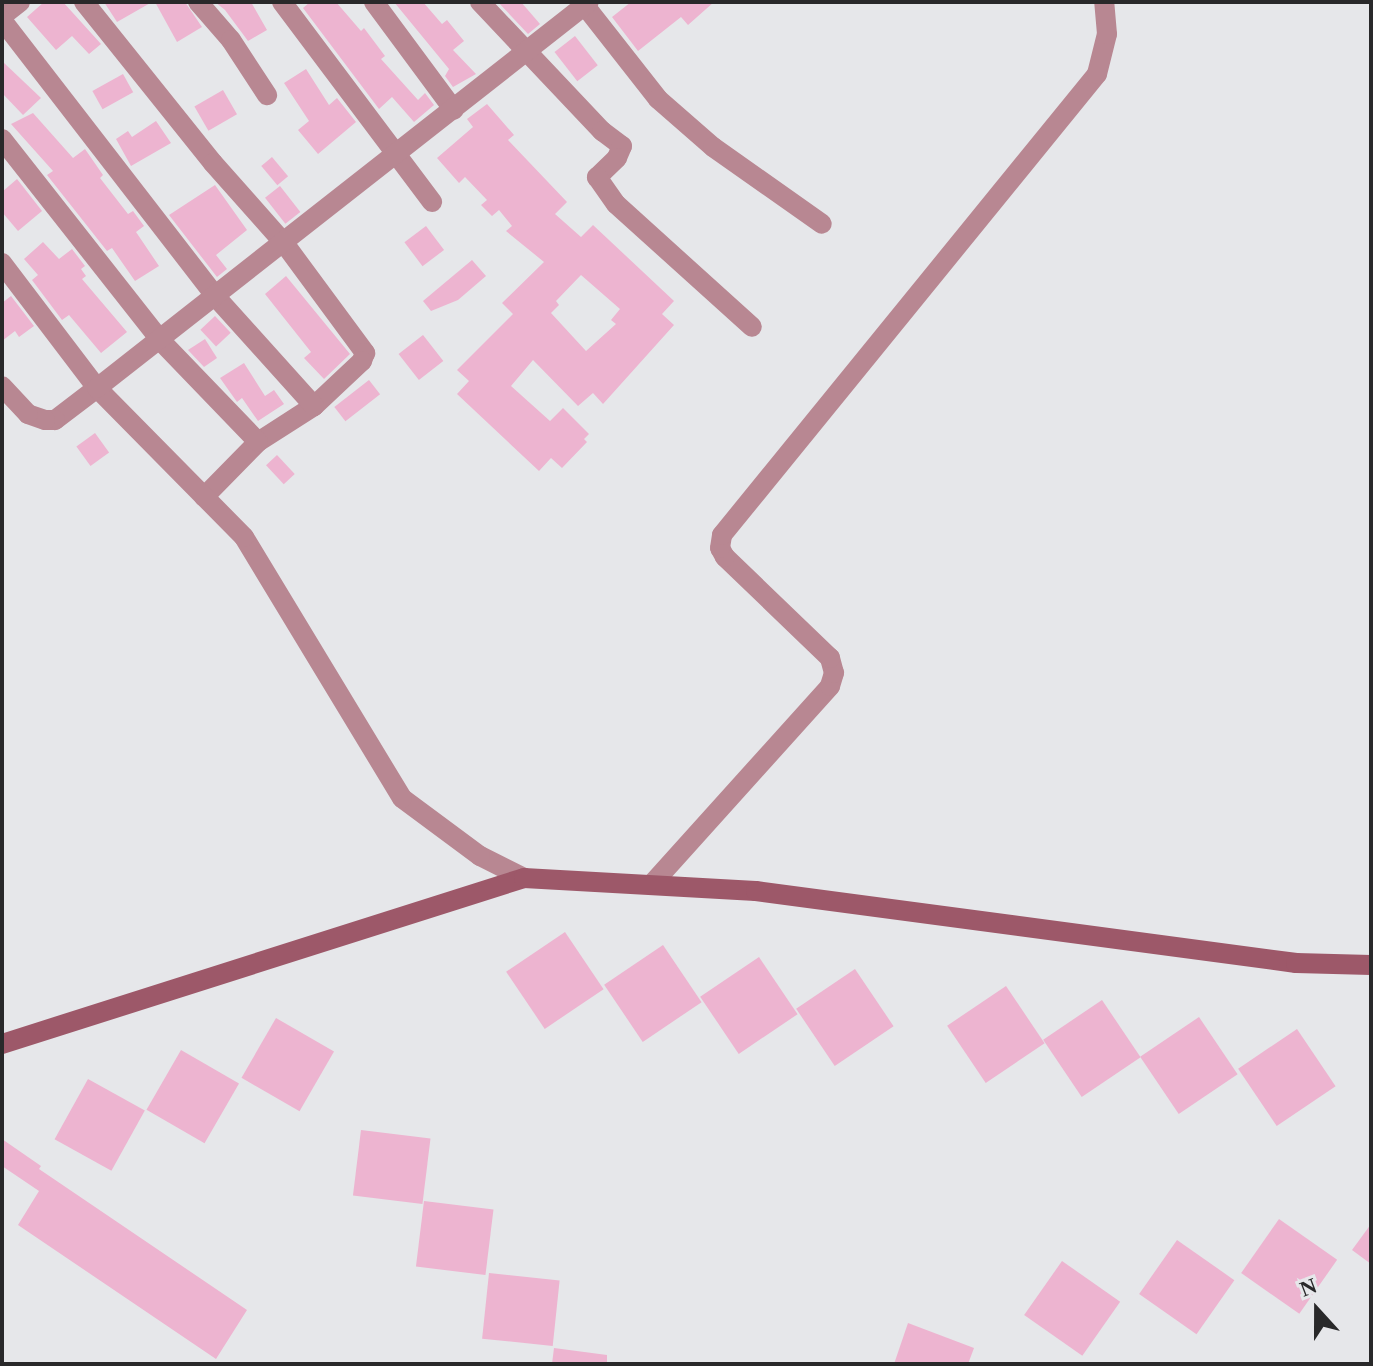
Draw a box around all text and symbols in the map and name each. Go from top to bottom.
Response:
north arrow [1277,1270,1357,1350]
text: N [1296,1273,1320,1302]

